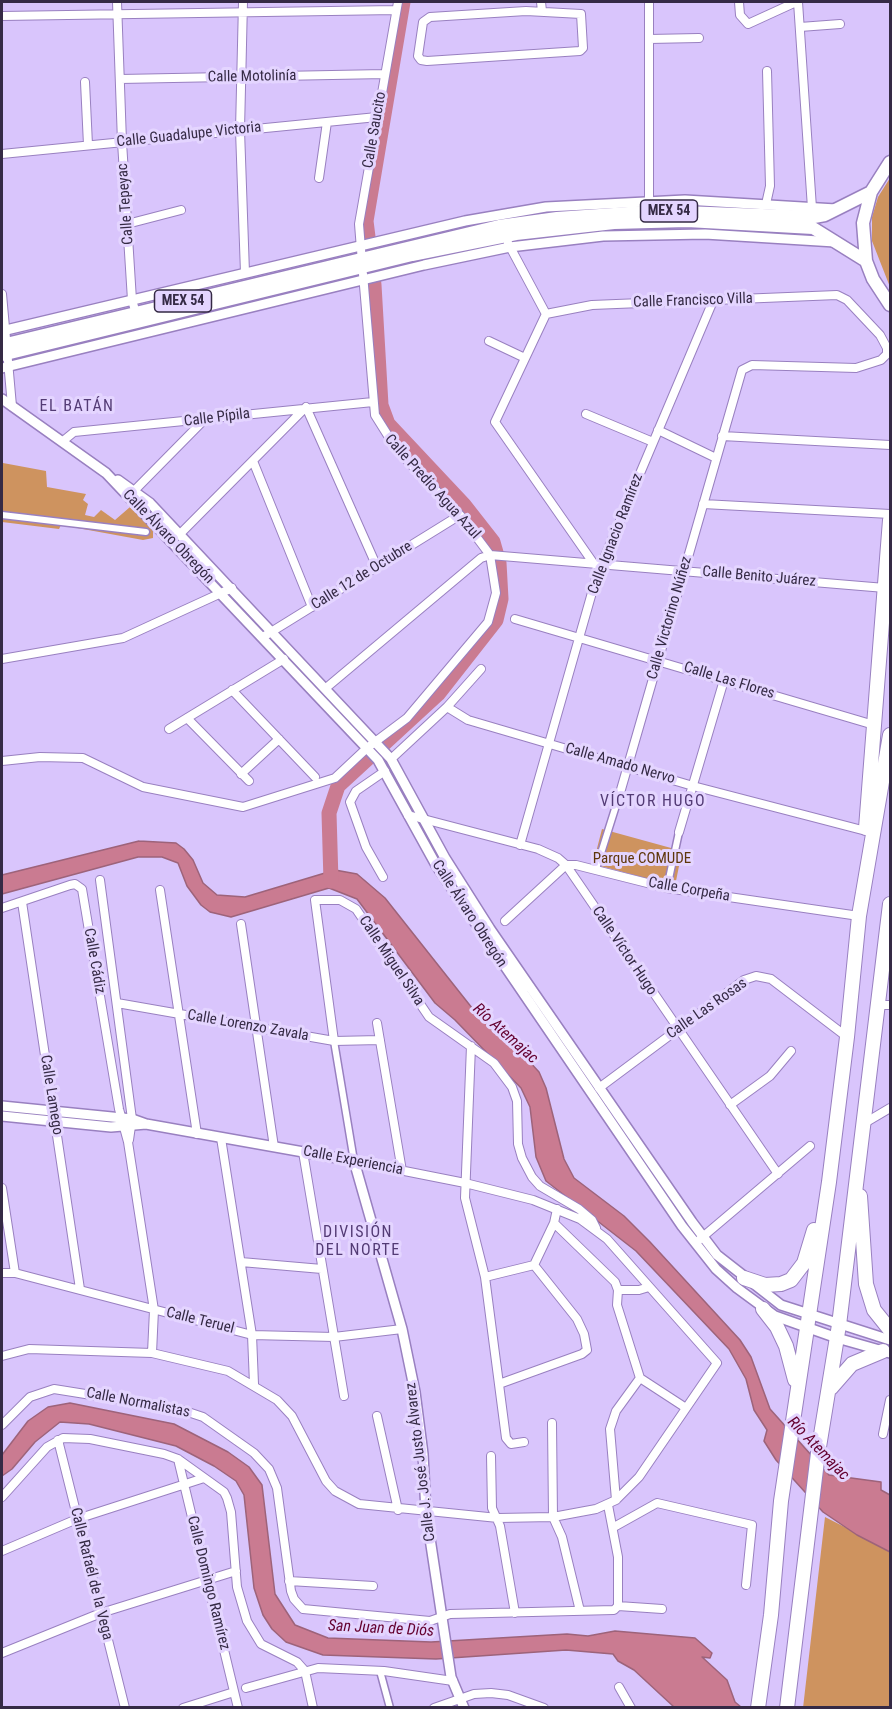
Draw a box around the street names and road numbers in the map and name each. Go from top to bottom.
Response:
street label: Calle Motolinía [208,67,296,87]
street label: Calle Saucito [359,90,391,170]
street label: Calle Guadalupe Victoria [116,118,262,152]
street label: Calle Tepeyac [114,163,138,245]
road number: MEX 54 [640,200,698,222]
road number: MEX 54 [154,290,212,312]
street label: Calle Francisco Villa [633,290,753,312]
street label: Calle Pípila [183,405,251,431]
street label: Calle Predio Agua Azul [380,431,484,543]
street label: Calle Ignacio Ramírez [585,471,647,597]
street label: Calle Álvaro Obregón [118,486,218,588]
street label: Calle 12 de Octubre [308,538,416,614]
street label: Calle Victorino Núñez [644,554,696,682]
street label: Calle Benito Juárez [701,563,817,591]
street label: Calle Las Flores [681,659,777,703]
street label: Calle Amado Nervo [563,740,677,788]
street label: Calle Álvaro Obregón [428,857,510,971]
street label: Calle Corpeña [647,874,731,906]
street label: Calle Víctor Hugo [588,903,660,999]
street label: Calle Miguel Silva [354,913,428,1009]
street label: Calle Cádiz [79,927,109,995]
street label: Calle Las Rosas [663,975,751,1043]
street label: Calle Lorenzo Zavala [186,1006,310,1046]
street label: Calle Lamego [36,1054,66,1136]
street label: Calle Experiencia [302,1142,404,1180]
street label: Calle Teruel [164,1304,236,1338]
street label: Calle J. José Justo Álvarez [402,1381,440,1543]
street label: Calle Normalistas [85,1384,191,1422]
street label: Calle Rafaél de la Vega [66,1506,116,1642]
street label: Calle Domingo Ramírez [183,1514,233,1652]

